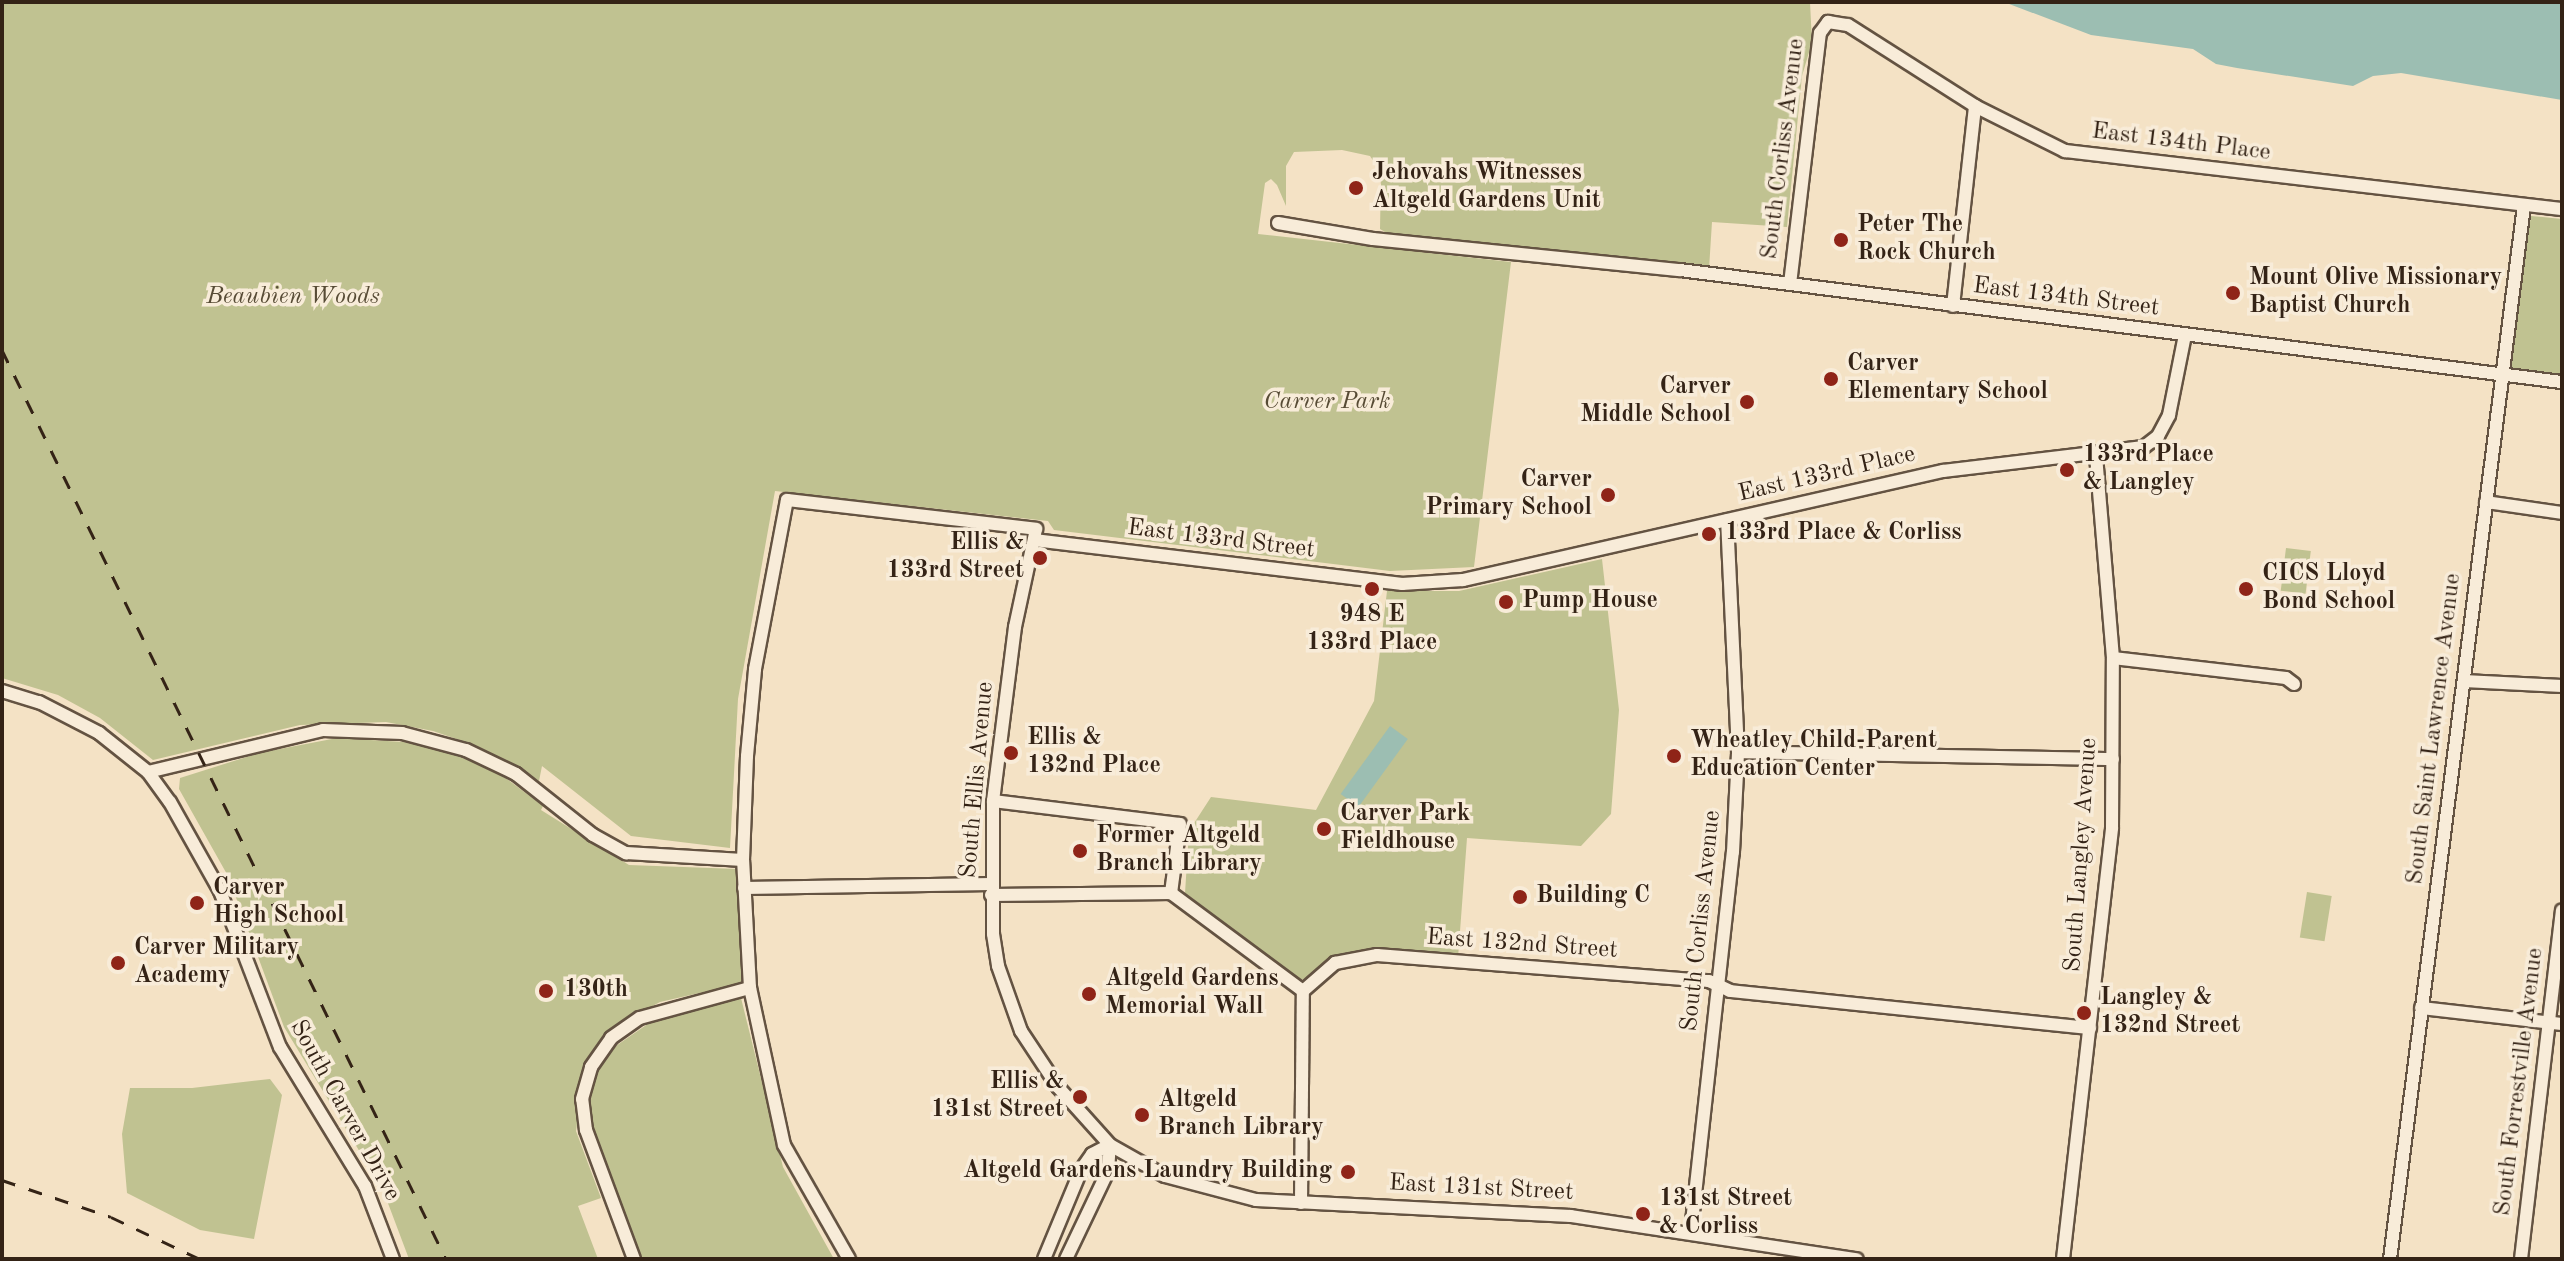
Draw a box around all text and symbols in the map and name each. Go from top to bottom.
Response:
street label: South Corliss Avenue [1756,37,1812,261]
street label: East 134th Place [2090,118,2272,168]
place label: Jehovahs Witnesses Altgeld Gardens Unit [1372,160,1601,216]
marker: Jehovahs Witnesses Altgeld Gardens Unit [1347,179,1365,197]
place label: Peter The Rock Church [1857,212,1996,268]
marker: Peter The Rock Church [1832,231,1850,249]
place label: Mount Olive Missionary Baptist Church [2249,265,2502,321]
street label: East 134th Street [1971,272,2161,324]
park label: Beaubien Woods [206,284,380,312]
marker: Mount Olive Missionary Baptist Church [2224,284,2242,302]
place label: Carver Elementary School [1847,351,2048,407]
marker: Carver Elementary School [1822,370,1840,388]
place label: Carver Middle School [1580,374,1731,430]
park label: Carver Park [1263,389,1391,417]
marker: Carver Middle School [1738,393,1756,411]
street label: East 133rd Place [1736,441,1918,509]
place label: 133rd Place & Langley [2083,442,2214,498]
marker: 133rd Place & Langley [2058,461,2076,479]
place label: Carver Primary School [1425,467,1592,523]
marker: Carver Primary School [1599,486,1617,504]
street label: East 133rd Street [1126,514,1316,566]
place label: 133rd Place & Corliss [1725,520,1962,548]
marker: 133rd Place & Corliss [1700,525,1718,543]
place label: Ellis & 133rd Street [887,530,1024,586]
marker: Ellis & 133rd Street [1031,549,1049,567]
place label: CICS Lloyd Bond School [2262,561,2395,617]
street label: South Saint Lawrence Avenue [2402,572,2468,886]
marker: 948 E 133rd Place [1363,580,1381,598]
marker: CICS Lloyd Bond School [2237,580,2255,598]
place label: Pump House [1522,588,1658,616]
marker: Pump House [1497,593,1515,611]
place label: 948 E 133rd Place [1307,602,1437,658]
street label: South Ellis Avenue [955,681,1001,879]
place label: Ellis & 132nd Place [1027,725,1161,781]
place label: Wheatley Child-Parent Education Center [1690,728,1937,784]
street label: South Langley Avenue [2059,737,2105,973]
marker: Ellis & 132nd Place [1002,744,1020,762]
marker: Wheatley Child-Parent Education Center [1665,747,1683,765]
place label: Carver Park Fieldhouse [1340,801,1470,857]
street label: South Corliss Avenue [1676,809,1728,1033]
marker: Carver Park Fieldhouse [1315,820,1333,838]
place label: Former Altgeld Branch Library [1096,823,1262,879]
marker: Former Altgeld Branch Library [1071,842,1089,860]
place label: Carver High School [213,875,344,931]
place label: Building C [1536,883,1650,911]
marker: Building C [1511,888,1529,906]
marker: Carver High School [188,894,206,912]
street label: East 132nd Street [1425,924,1619,966]
place label: Carver Military Academy [134,935,299,991]
street label: South Forrestville Avenue [2489,946,2551,1218]
marker: Carver Military Academy [109,954,127,972]
place label: Altgeld Gardens Memorial Wall [1105,966,1279,1022]
place label: 130th [564,977,628,1005]
marker: 130th [535,980,557,1002]
marker: Altgeld Gardens Memorial Wall [1080,985,1098,1003]
place label: Langley & 132nd Street [2100,985,2240,1041]
marker: Langley & 132nd Street [2075,1004,2093,1022]
street label: South Carver Drive [282,1016,406,1206]
place label: Ellis & 131st Street [931,1069,1064,1125]
place label: Altgeld Branch Library [1158,1087,1324,1143]
marker: Ellis & 131st Street [1071,1088,1089,1106]
marker: Altgeld Branch Library [1133,1106,1151,1124]
place label: Altgeld Gardens Laundry Building [963,1158,1332,1186]
marker: Altgeld Gardens Laundry Building [1339,1163,1357,1181]
street label: East 131st Street [1388,1170,1574,1208]
place label: 131st Street & Corliss [1659,1186,1792,1242]
marker: 131st Street & Corliss [1634,1205,1652,1223]

